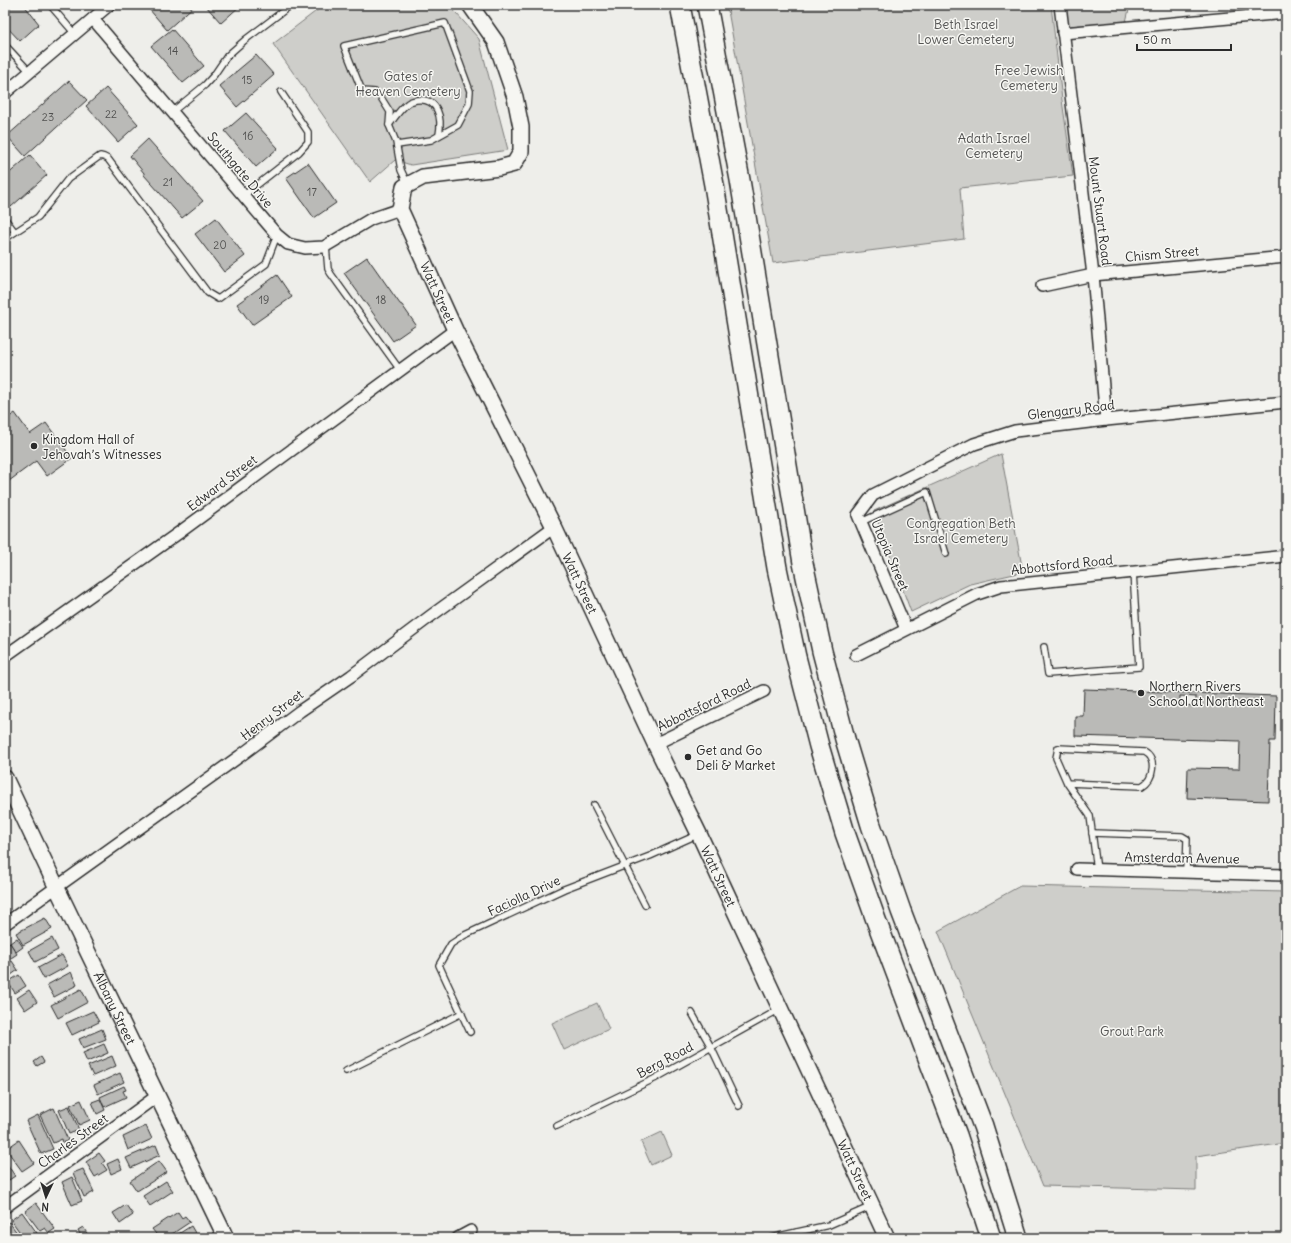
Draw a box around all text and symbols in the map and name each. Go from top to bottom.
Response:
park label: Beth Israel Lower Cemetery [917,16,1015,48]
scale bar [1137,26,1231,52]
text: 50 m [1143,32,1172,47]
house number: 14 [168,44,178,58]
park label: Free Jewish Cemetery [995,62,1064,94]
park label: Gates of Heaven Cemetery [355,68,461,100]
house number: 15 [242,73,252,87]
house number: 22 [105,107,117,121]
house number: 23 [42,110,54,124]
street label: Southgate Drive [203,129,277,211]
house number: 16 [243,129,253,143]
park label: Adath Israel Cemetery [958,130,1030,162]
street label: Mount Stuart Road [1085,155,1115,267]
house number: 21 [163,175,173,189]
house number: 17 [307,185,317,199]
house number: 20 [213,238,227,252]
street label: Chism Street [1124,242,1200,266]
street label: Watt Street [416,259,459,326]
house number: 19 [259,293,269,307]
house number: 18 [376,293,386,307]
street label: Glengary Road [1026,396,1116,424]
place label: Kingdom Hall of Jehovah’s Witnesses [42,431,162,463]
marker: Kingdom Hall of Jehovah’s Witnesses [29,441,39,451]
street label: Edward Street [184,451,261,515]
park label: Congregation Beth Israel Cemetery [906,515,1016,547]
street label: Utopia Street [867,517,913,594]
street label: Watt Street [559,550,602,617]
street label: Abbottsford Road [1010,551,1114,579]
street label: Abbottsford Road [654,675,754,735]
place label: Northern Rivers School at Northeast [1149,678,1265,710]
street label: Henry Street [237,685,307,744]
marker: Northern Rivers School at Northeast [1136,688,1146,698]
place label: Get and Go Deli & Market [696,742,776,774]
marker: Get and Go Deli & Market [683,752,693,762]
street label: Watt Street [697,843,740,910]
street label: Amsterdam Avenue [1124,848,1240,868]
street label: Faciolla Drive [485,872,563,920]
street label: Albany Street [90,969,140,1048]
park label: Grout Park [1100,1023,1164,1040]
street label: Berg Road [634,1038,696,1082]
street label: Charles Street [35,1110,112,1172]
street label: Watt Street [834,1136,877,1204]
north arrow [26,1177,66,1217]
text: N [41,1200,50,1214]

